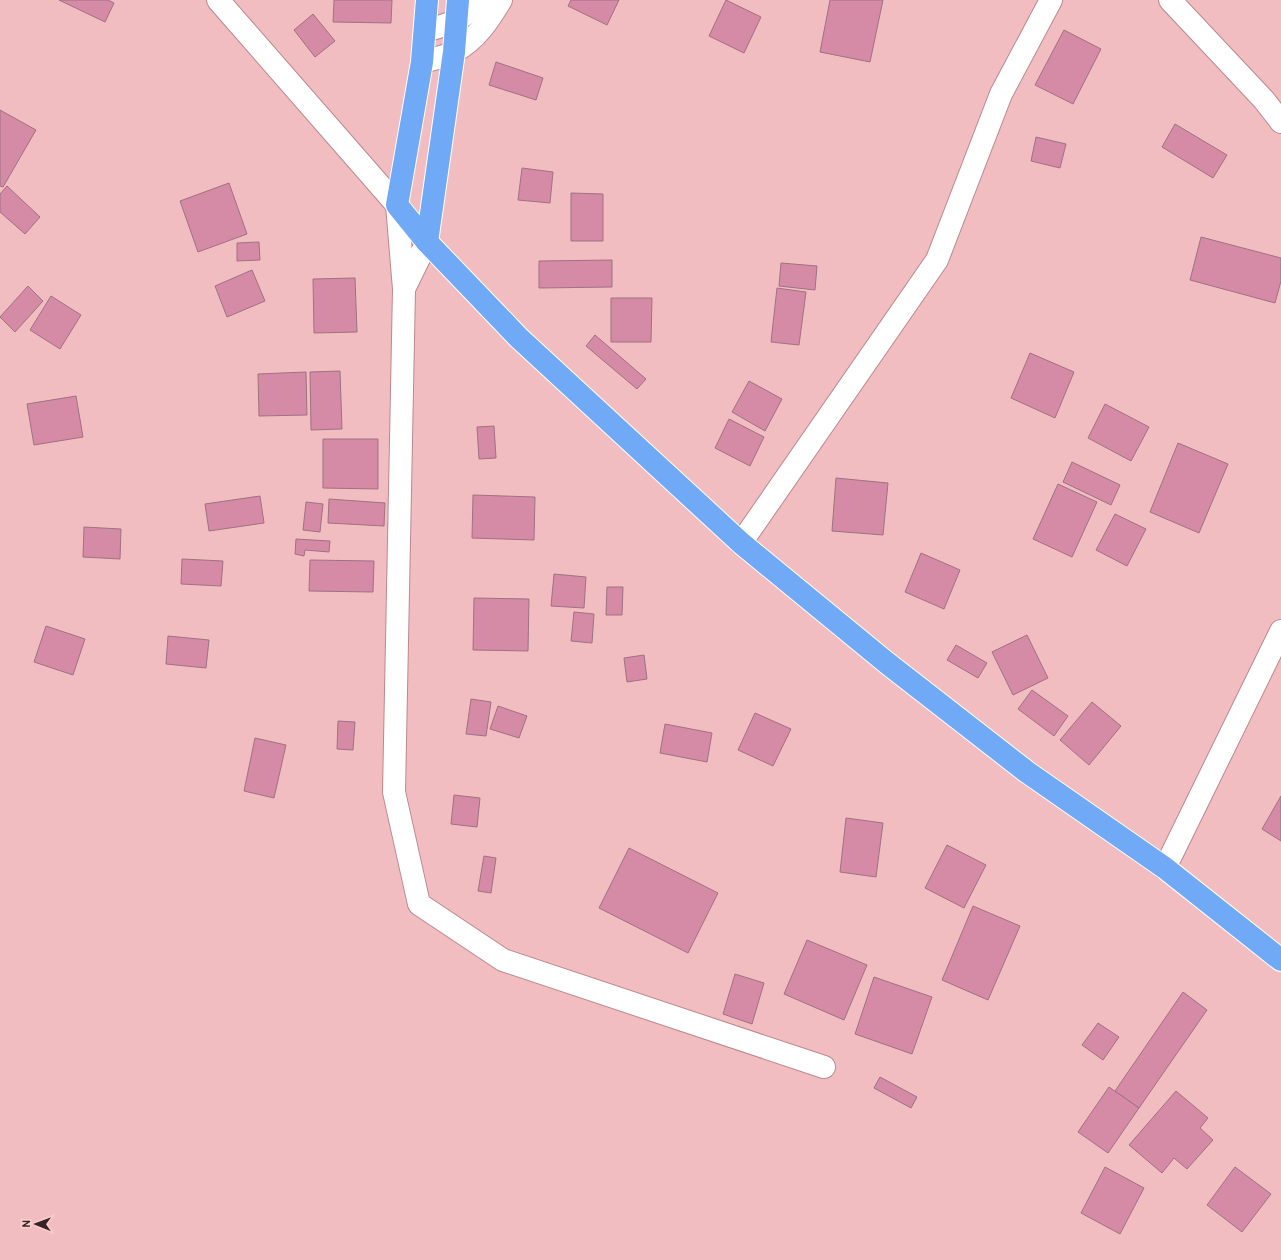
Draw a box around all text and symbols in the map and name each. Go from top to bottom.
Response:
north arrow [16,1204,56,1244]
text: N [20,1220,34,1228]

